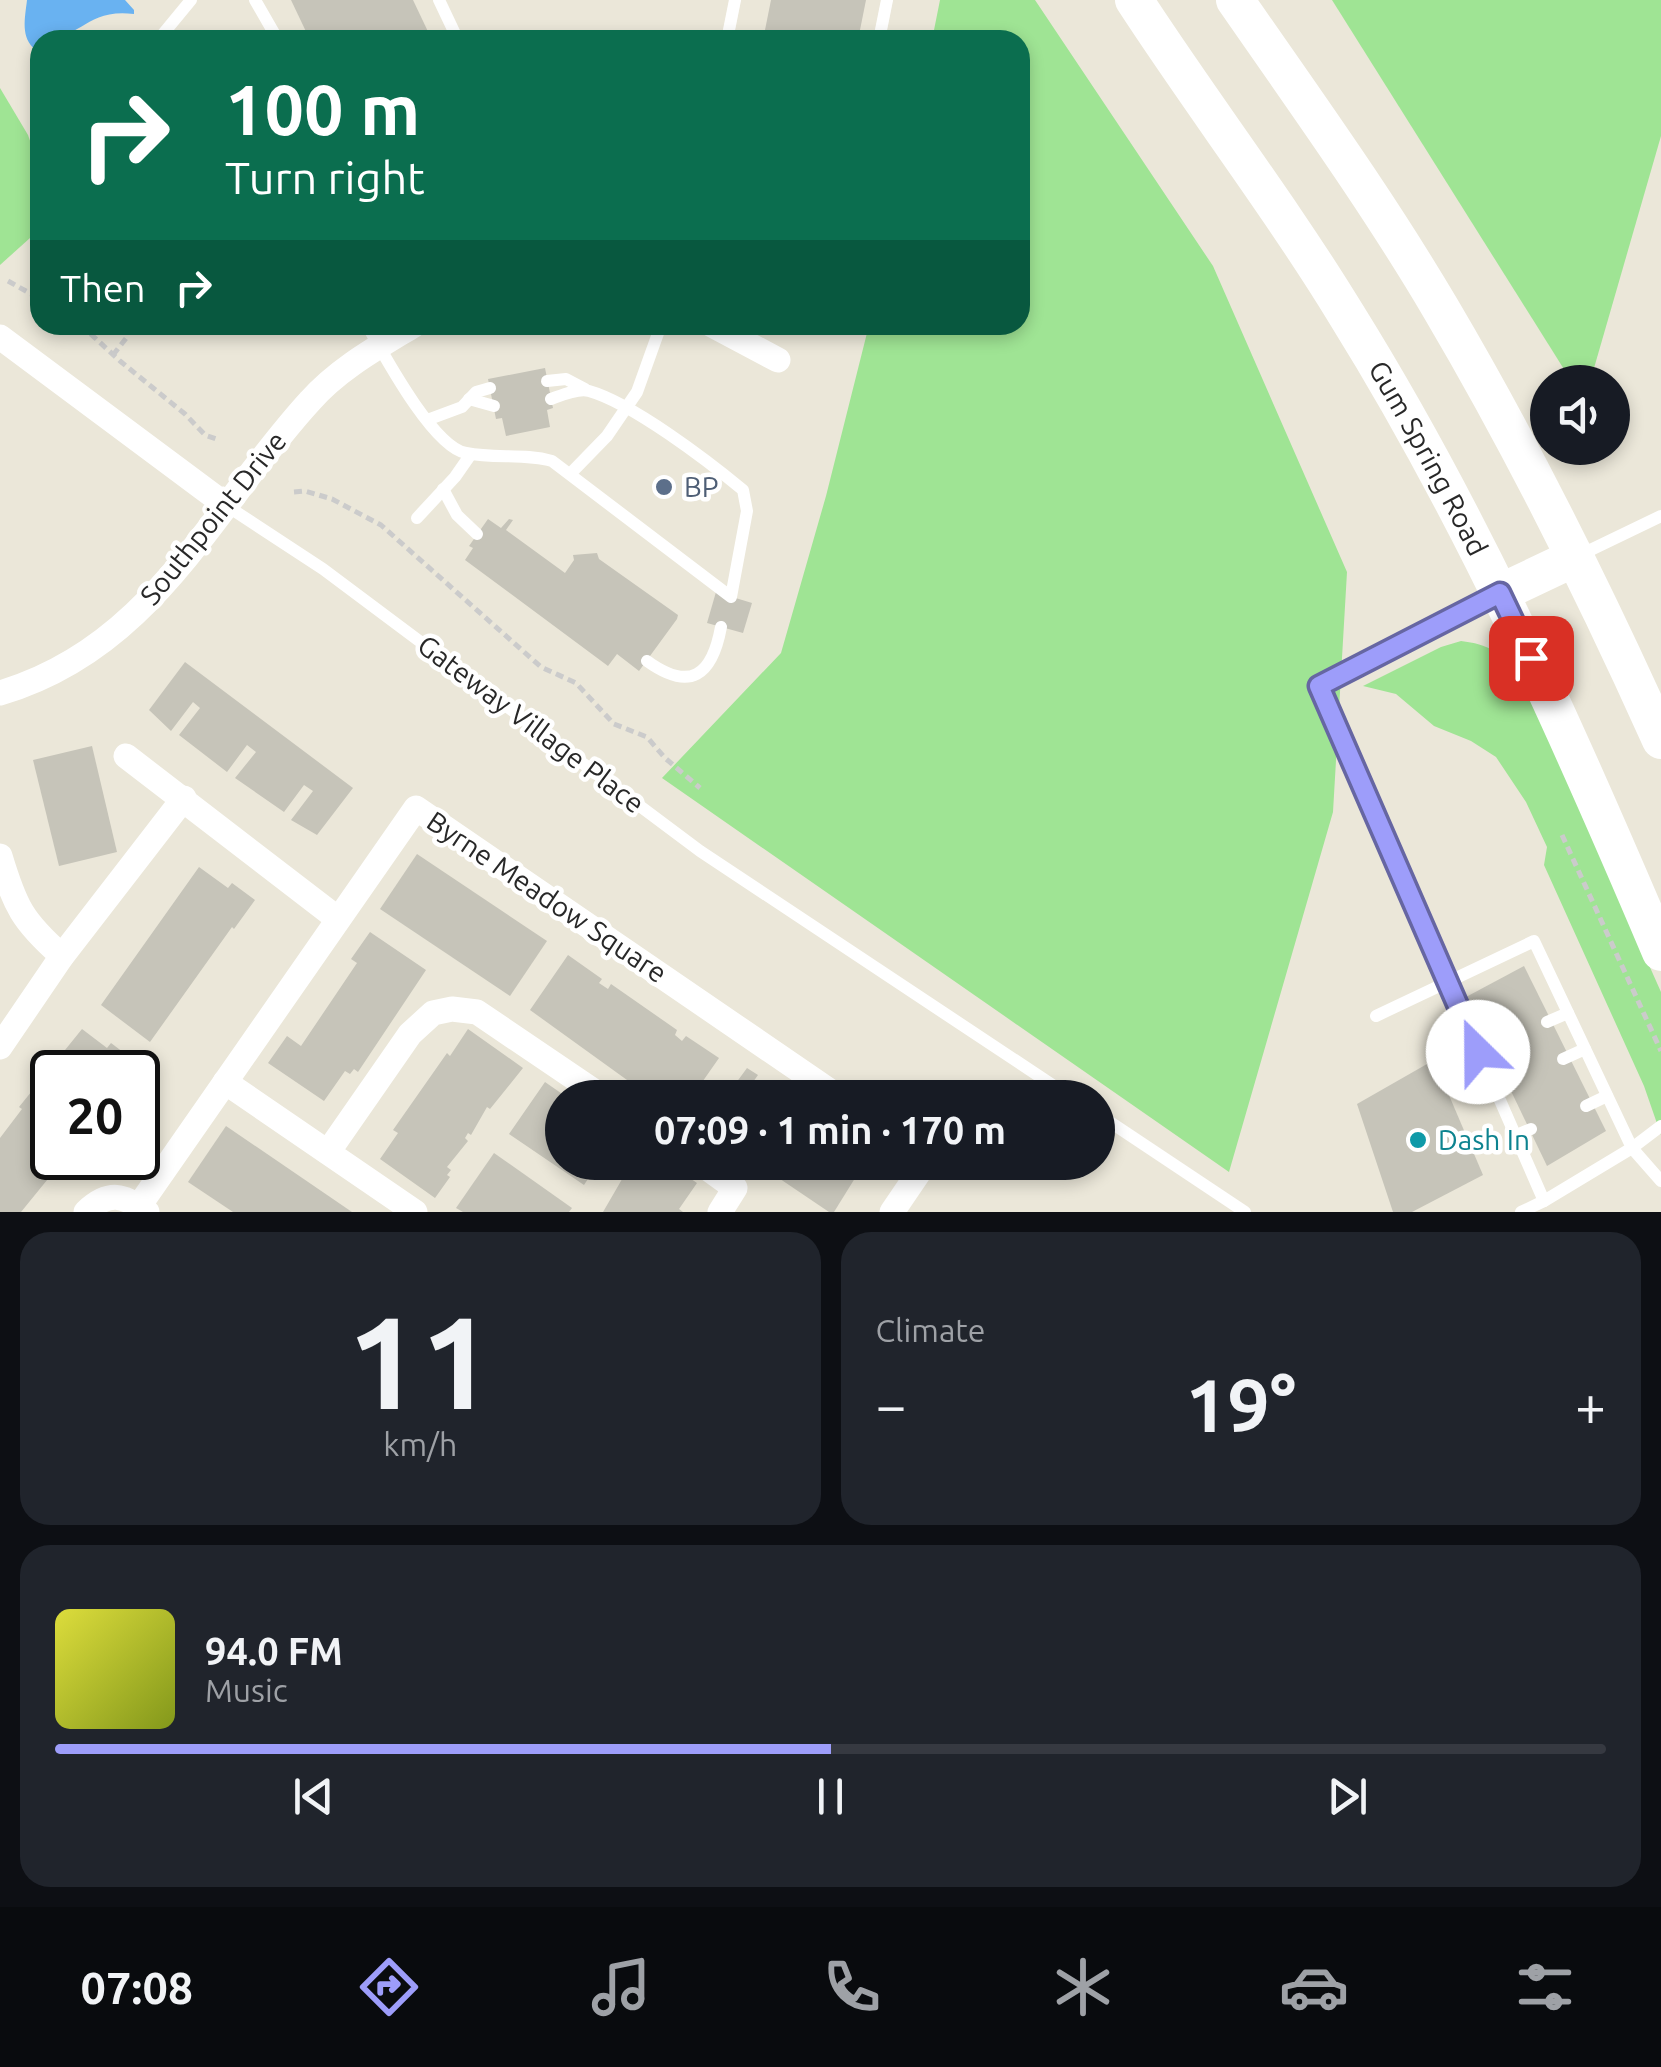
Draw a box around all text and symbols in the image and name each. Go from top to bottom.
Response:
icon: right [60,70,190,200]
text: 100 m [225,70,420,148]
text: Turn right [225,152,425,203]
icon: right [166,260,221,315]
text: Then [60,267,146,309]
street label: Gum Spring Road [1363,355,1494,560]
map controls [1530,365,1630,465]
button: sound [1530,365,1630,465]
street label: Southpoint Drive [133,425,292,610]
place label: BP [684,471,719,502]
marker: BP [653,476,675,498]
pin [1489,616,1574,701]
street label: Gateway Village Place [412,629,650,819]
icon: arrive [1504,631,1559,686]
street label: Byrne Meadow Square [422,805,673,988]
position arrow [1426,1000,1530,1104]
speed limit sign: 20 [30,1050,160,1180]
text: 07:09 · 1 min · 170 m [654,1109,1006,1151]
place label: Dash In [1438,1124,1530,1155]
marker: Dash In [1407,1129,1429,1151]
text: 11 [347,1288,494,1434]
text: Climate [876,1312,986,1348]
text: 19° [1185,1362,1296,1446]
text: − [876,1374,907,1435]
text: + [1575,1374,1606,1435]
text: km/h [383,1426,457,1462]
text: 94.0 FM [205,1630,343,1672]
text: Music [205,1672,288,1708]
icon: previous [286,1769,341,1824]
icon: pause [803,1769,858,1824]
icon: next [1320,1769,1375,1824]
icon: directions [354,1952,424,2022]
icon: music [586,1952,656,2022]
icon: phone [817,1952,887,2022]
icon: climate [1048,1952,1118,2022]
icon: car [1279,1952,1349,2022]
icon: filters [1510,1952,1580,2022]
text: 07:08 [81,1962,193,2013]

